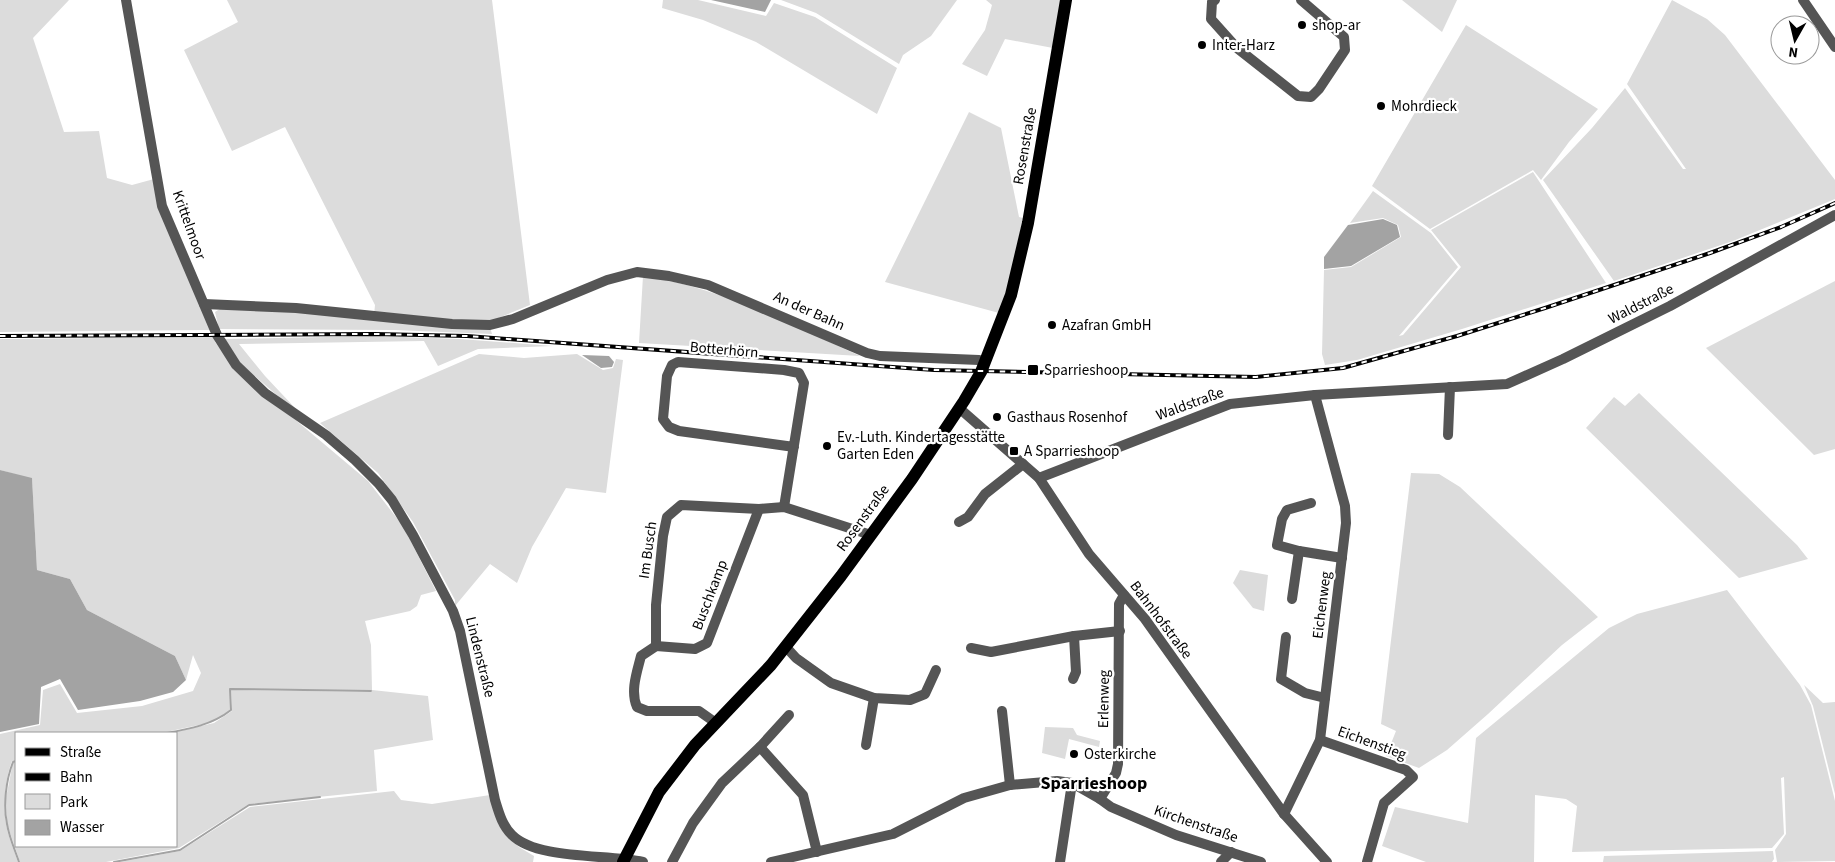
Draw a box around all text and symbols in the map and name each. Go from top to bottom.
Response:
place label: shop-ar [1312,15,1361,36]
north arrow [1770,15,1820,65]
marker: shop-ar [1296,19,1308,31]
place label: Inter-Harz [1212,35,1275,56]
marker: Inter-Harz [1196,39,1208,51]
text: N [1787,41,1799,62]
place label: Mohrdieck [1391,96,1458,117]
marker: Mohrdieck [1375,100,1387,112]
street label: Rosenstraße [1008,106,1042,186]
street label: Krittelmoor [167,187,212,263]
street label: Waldstraße [1605,279,1677,329]
street label: An der Bahn [770,286,848,336]
place label: Azafran GmbH [1062,315,1152,336]
marker: Azafran GmbH [1046,319,1058,331]
street label: Botterhörn [689,337,759,363]
place label: Sparrieshoop [1044,360,1128,381]
marker: Sparrieshoop [1026,363,1040,377]
street label: Waldstraße [1153,382,1227,426]
place label: Gasthaus Rosenhof [1007,407,1128,428]
marker: Gasthaus Rosenhof [991,411,1003,423]
place label: Ev.-Luth. Kindertagesstätte Garten Eden [837,427,1005,465]
marker: Ev.-Luth. Kindertagesstätte Garten Eden [821,440,833,452]
place label: A Sparrieshoop [1024,441,1119,462]
marker: A Sparrieshoop [1008,445,1020,457]
street label: Rosenstraße [832,480,894,556]
street label: Im Busch [634,520,662,580]
street label: Buschkamp [687,557,733,633]
street label: Eichenweg [1307,570,1337,640]
street label: Bahnhofstraße [1125,577,1197,663]
street label: Lindenstraße [460,614,500,700]
street label: Erlenweg [1093,669,1115,728]
street label: Eichenstieg [1335,721,1410,765]
legend [15,732,178,847]
text: Straße [60,742,101,763]
place label: Osterkirche [1084,744,1156,765]
marker: Osterkirche [1068,748,1080,760]
text: Bahn [60,767,93,788]
district label: Sparrieshoop [1041,771,1147,796]
text: Park [60,792,89,813]
street label: Kirchenstraße [1151,800,1241,848]
text: Wasser [60,817,105,838]

